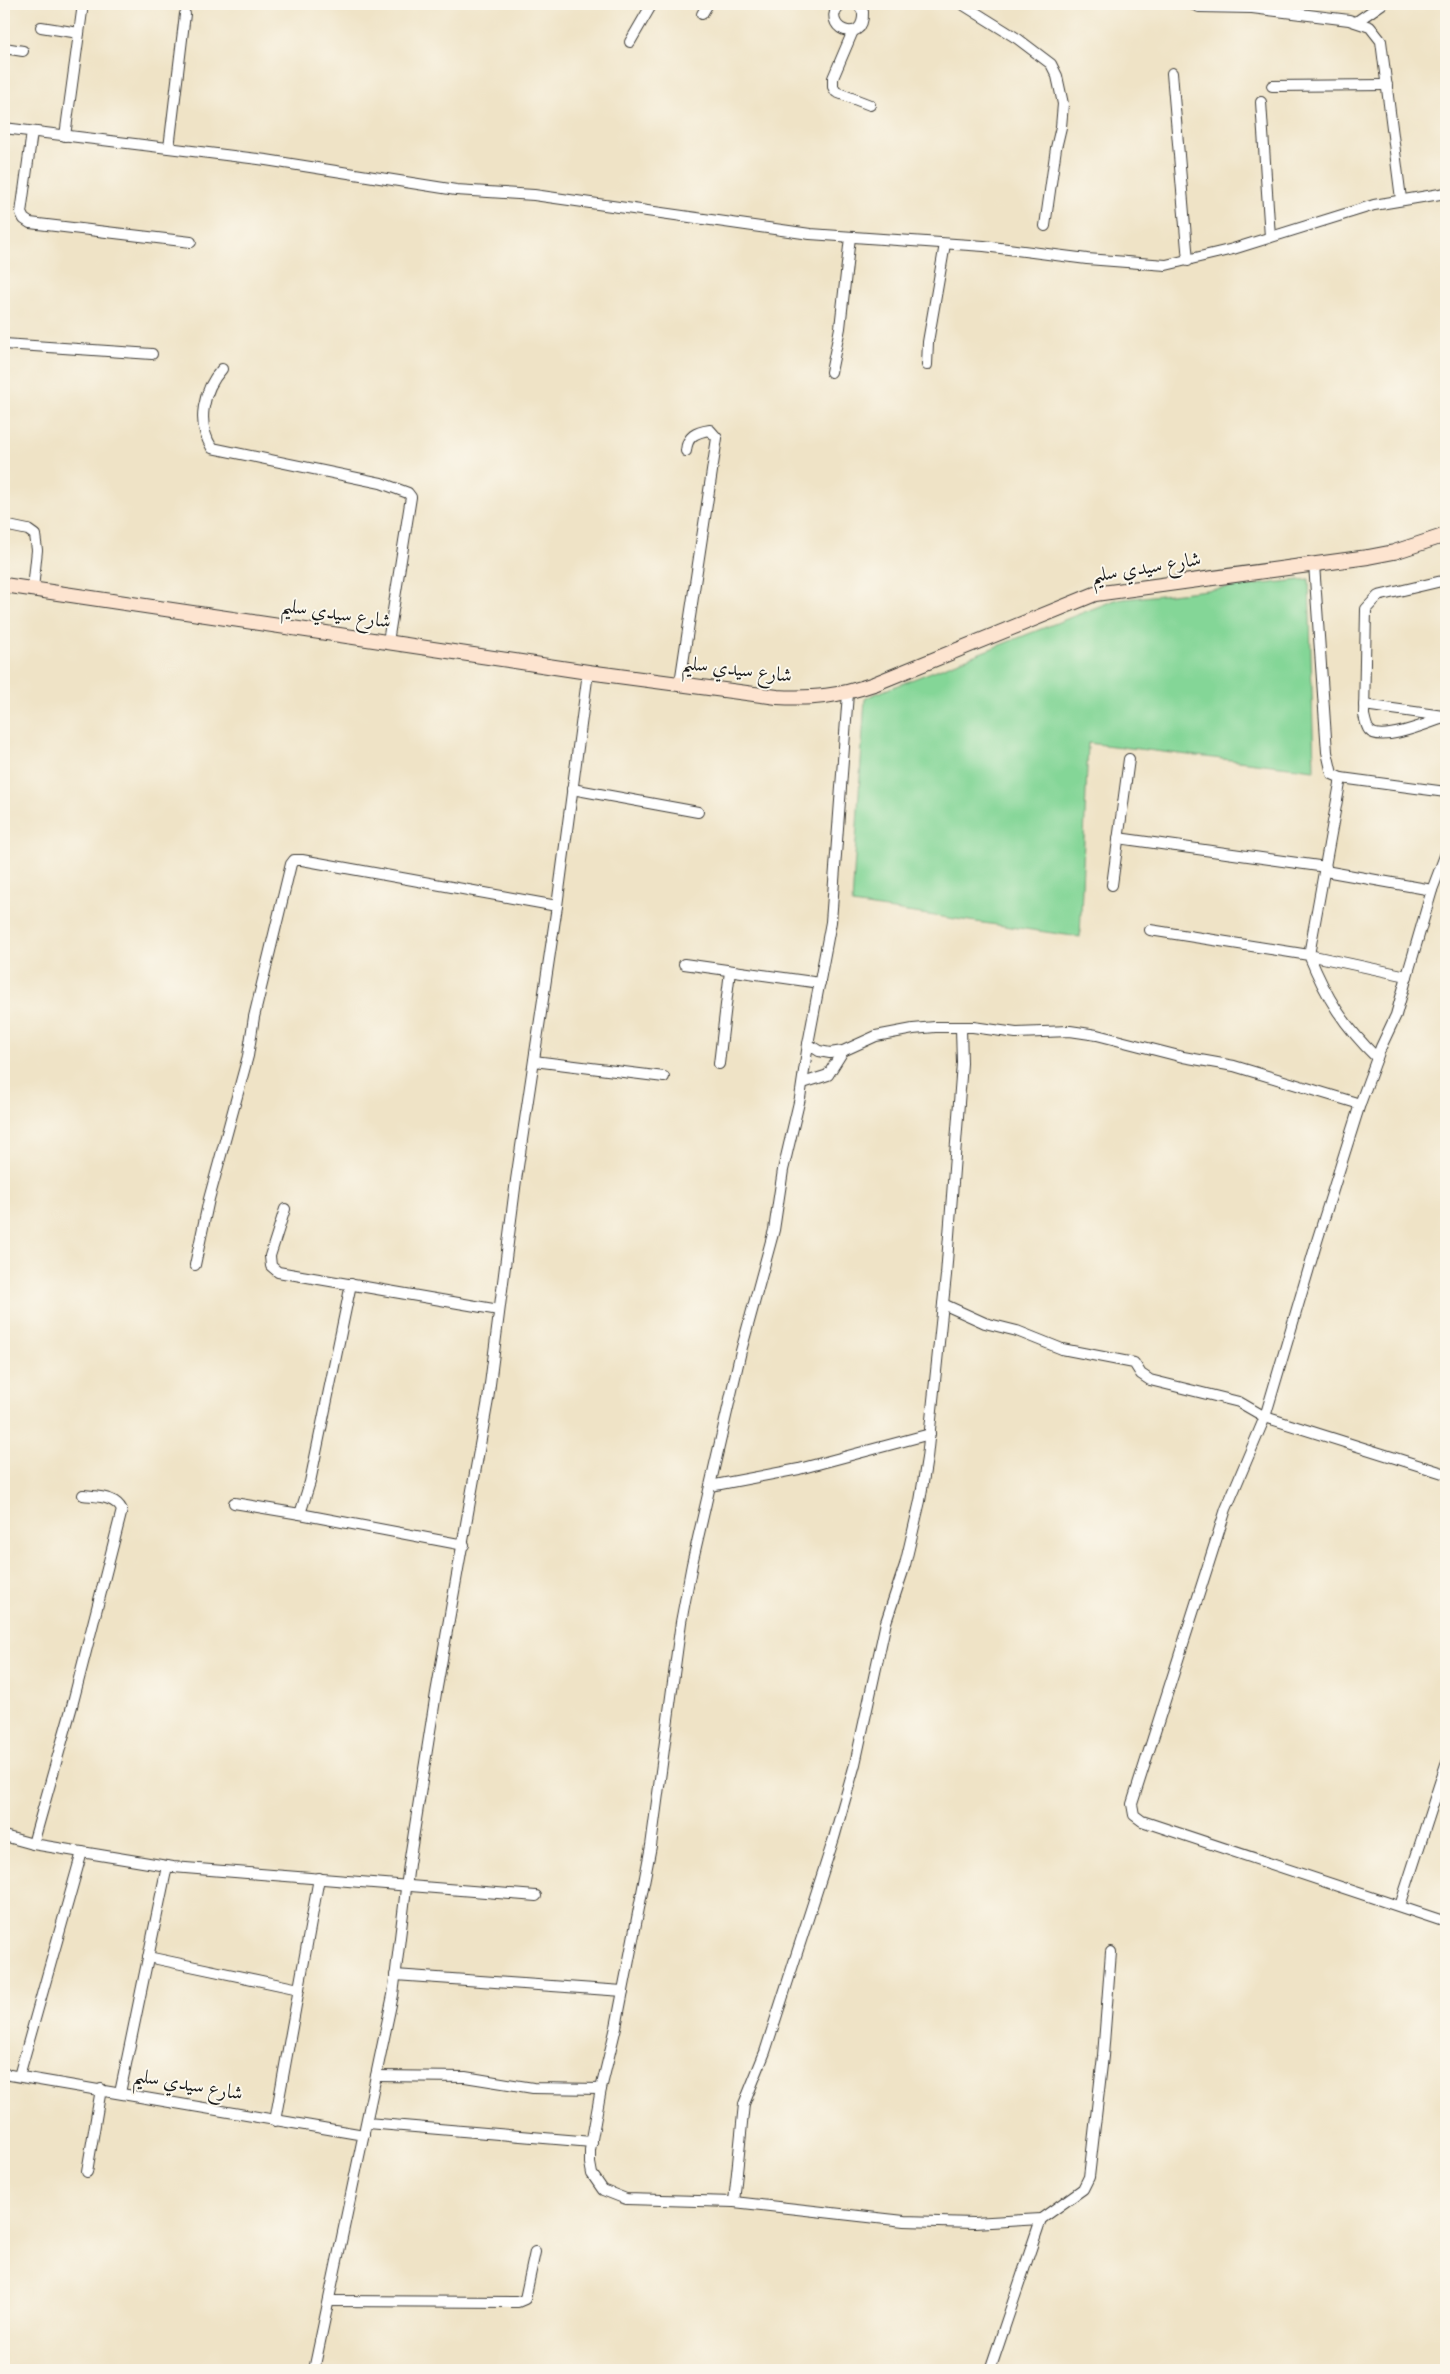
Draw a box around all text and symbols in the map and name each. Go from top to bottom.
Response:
street label: شارع سيدي سليم [1089,547,1204,595]
street label: شارع سيدي سليم [278,593,393,641]
street label: شارع سيدي سليم [680,651,794,695]
street label: شارع سيدي سليم [130,2063,245,2113]

